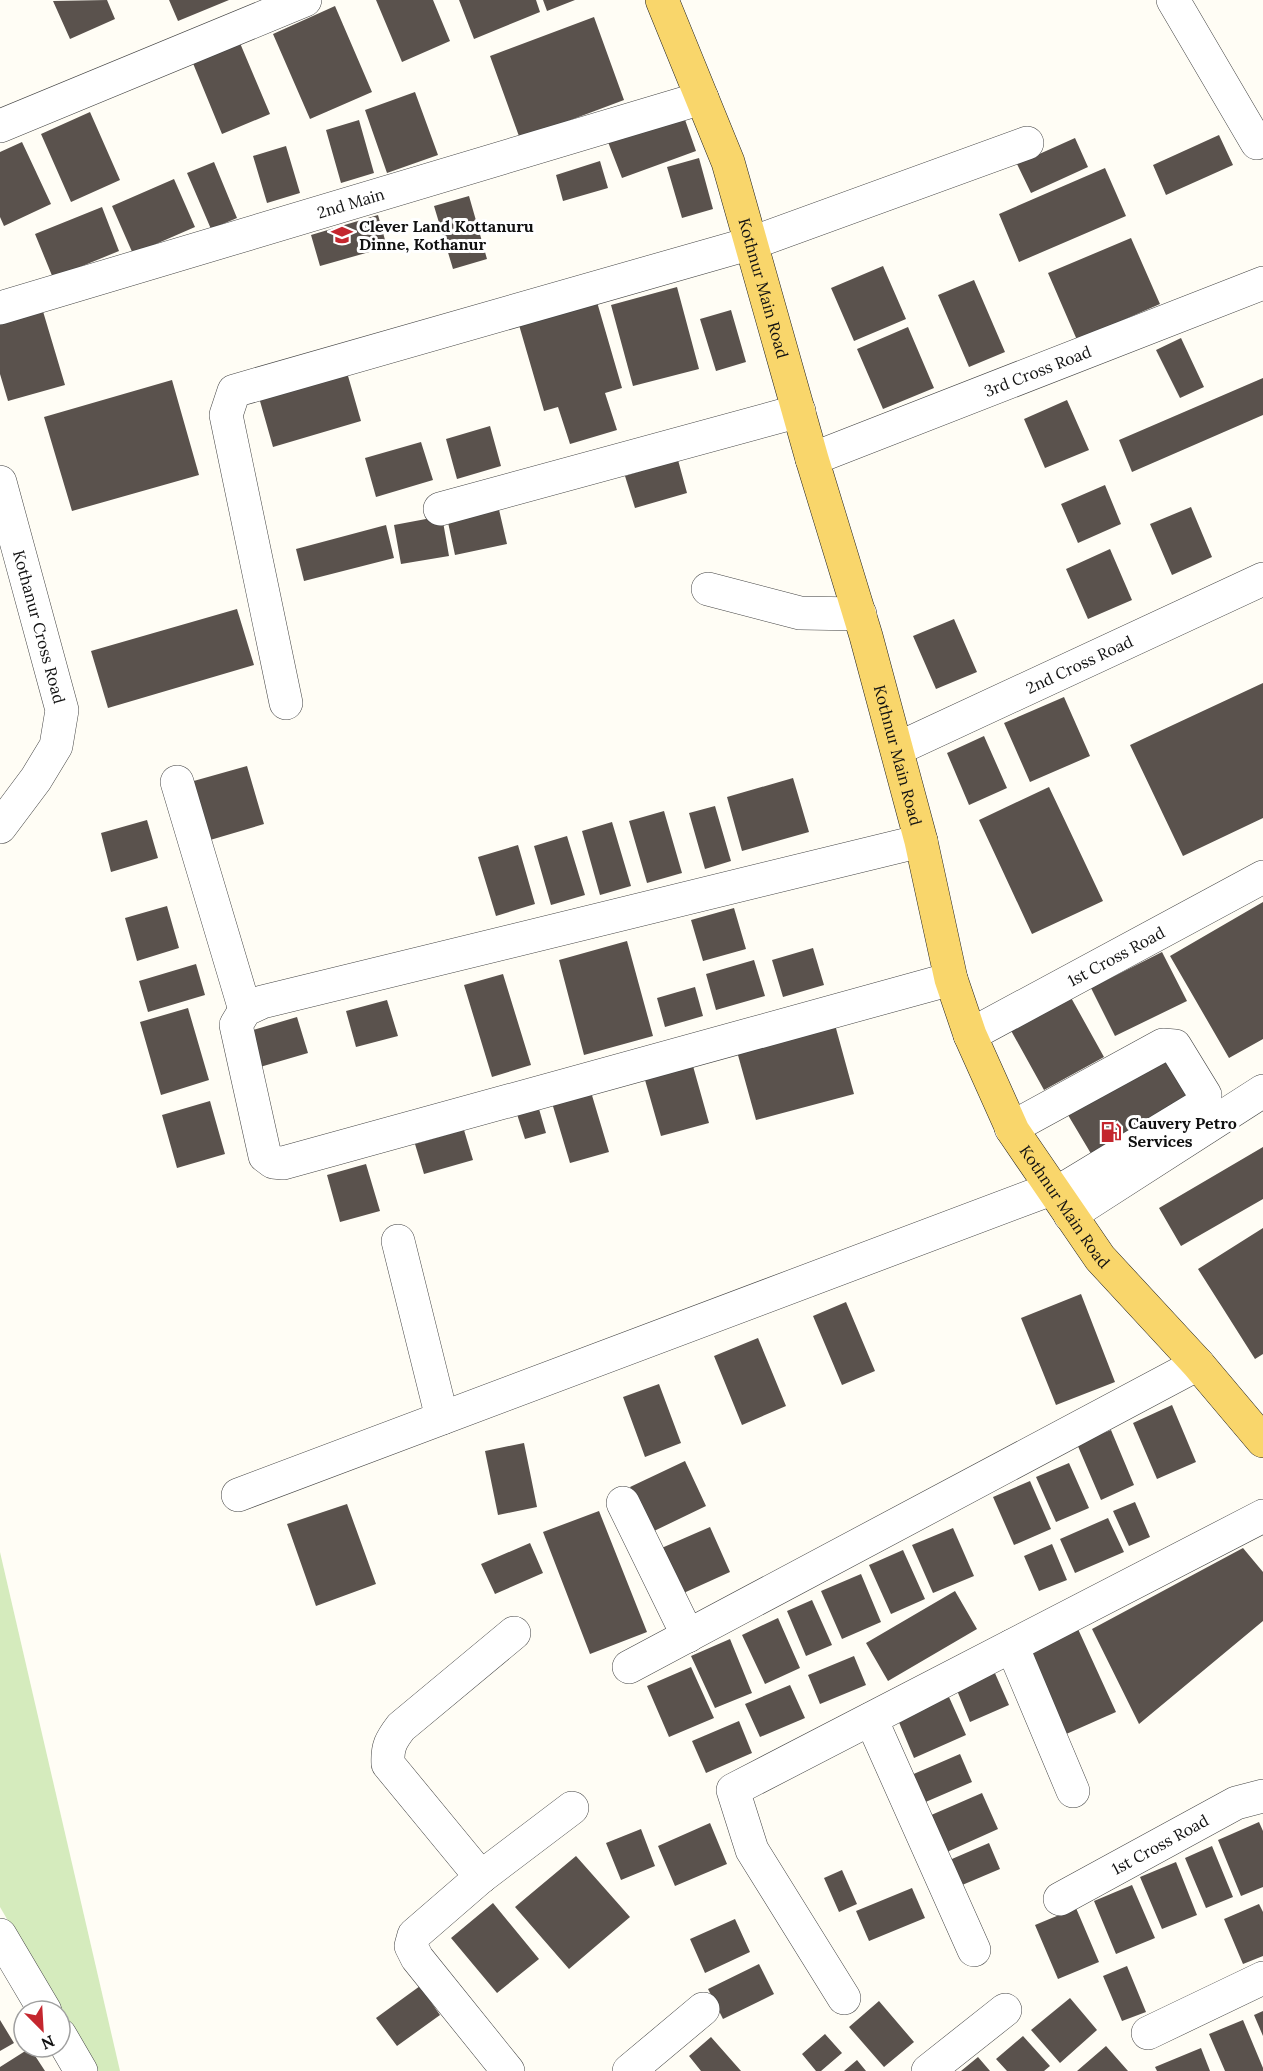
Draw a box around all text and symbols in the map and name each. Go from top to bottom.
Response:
street label: 2nd Main [315,184,387,223]
place label: Clever Land Kottanuru Dinne, Kothanur [359,216,534,254]
street label: Kothnur Main Road [734,216,793,361]
school or university icon: Clever Land Kottanuru Dinne, Kothanur [330,223,354,247]
street label: 3rd Cross Road [981,341,1094,401]
street label: Kothanur Cross Road [9,548,70,706]
street label: 2nd Cross Road [1023,631,1136,698]
street label: Kothnur Main Road [870,683,927,828]
street label: 1st Cross Road [1064,922,1168,990]
place label: Cauvery Petro Services [1128,1113,1237,1151]
fuel station icon: Cauvery Petro Services [1099,1120,1123,1144]
street label: Kothnur Main Road [1016,1141,1114,1272]
street label: 1st Cross Road [1108,1810,1212,1879]
north arrow [12,1999,72,2059]
text: N [38,2031,58,2054]

